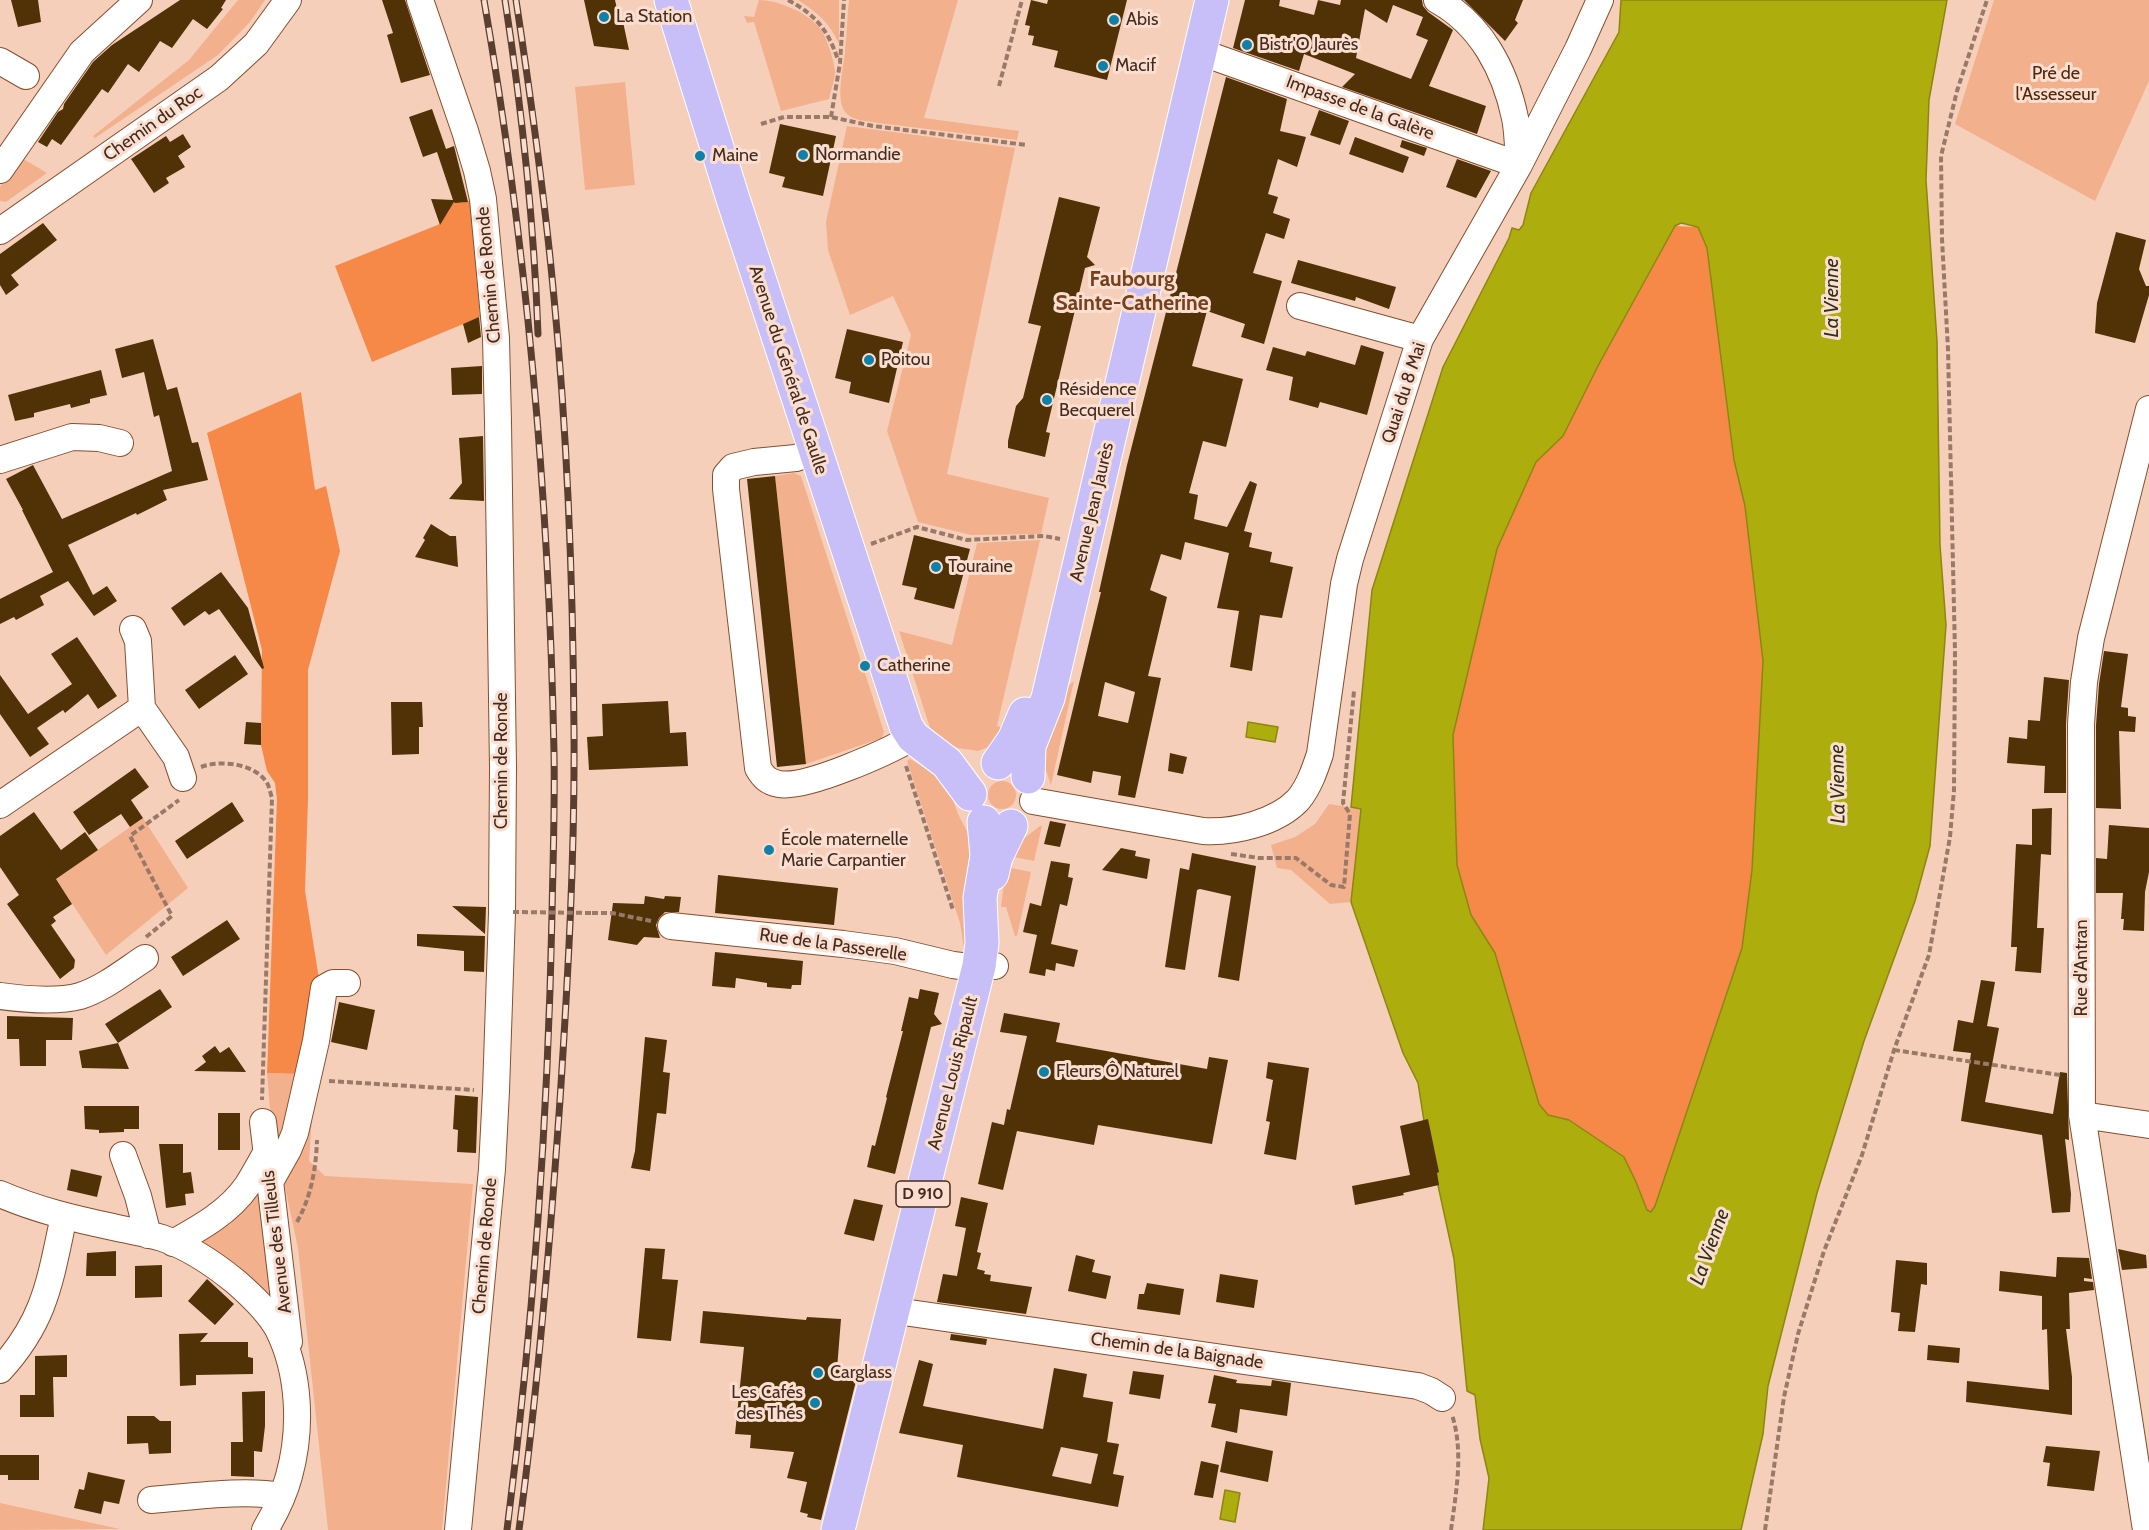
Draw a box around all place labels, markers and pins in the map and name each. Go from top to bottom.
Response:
place label: La Station [616,6,692,28]
place label: Abis [1126,9,1158,31]
marker: La Station [597,10,611,24]
marker: Abis [1107,13,1121,27]
place label: Bistr'O Jaurès [1259,34,1358,56]
marker: Bistr'O Jaurès [1240,38,1254,52]
place label: Macif [1115,55,1156,77]
marker: Macif [1096,59,1110,73]
place label: Normandie [815,144,901,166]
place label: Maine [712,145,758,167]
marker: Normandie [796,148,810,162]
marker: Maine [693,149,707,163]
place label: Poitou [881,349,930,371]
marker: Poitou [862,353,876,367]
place label: Résidence Becquerel [1059,379,1137,422]
marker: Résidence Becquerel [1040,393,1054,407]
place label: Touraine [948,556,1013,578]
marker: Touraine [929,560,943,574]
place label: Catherine [877,655,950,677]
marker: Catherine [858,659,872,673]
place label: École maternelle Marie Carpantier [781,829,908,872]
marker: École maternelle Marie Carpantier [762,843,776,857]
place label: Fleurs Ô Naturel [1056,1061,1179,1083]
marker: Fleurs Ô Naturel [1037,1065,1051,1079]
place label: Carglass [830,1362,892,1384]
marker: Carglass [811,1366,825,1380]
place label: Les Cafés des Thés [731,1382,803,1424]
marker: Les Cafés des Thés [808,1396,822,1410]

